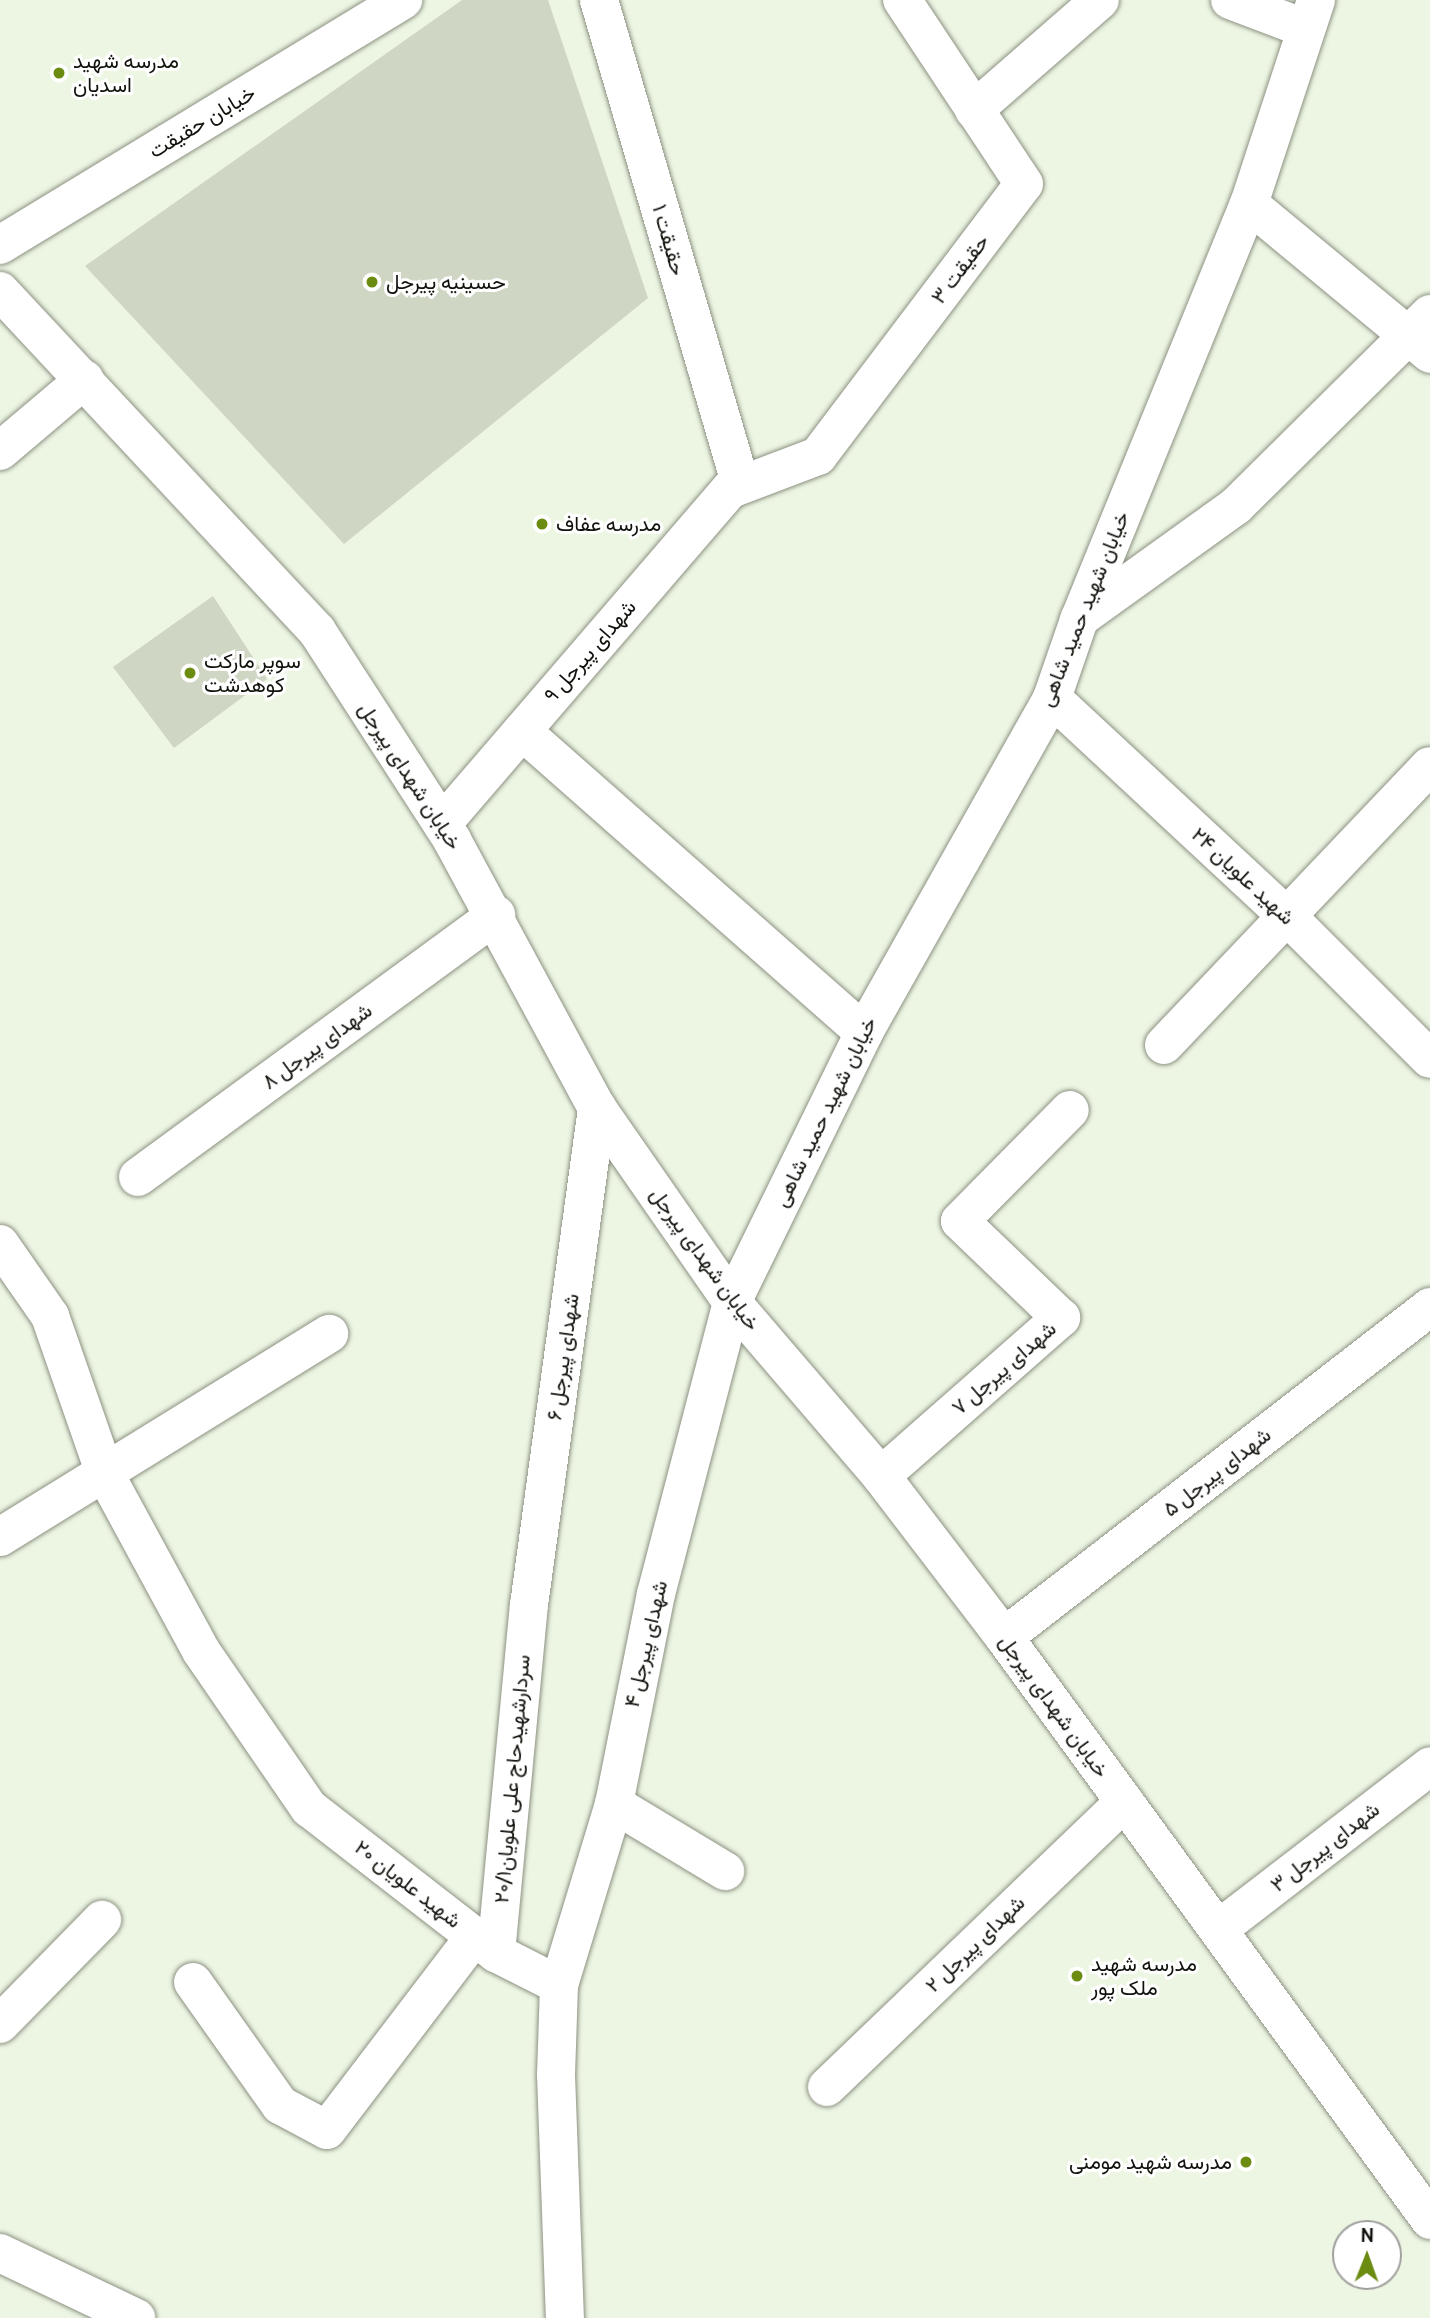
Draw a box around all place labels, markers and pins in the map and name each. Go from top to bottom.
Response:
place label: مدرسه شهید اسدیان [73,48,179,98]
marker: مدرسه شهید اسدیان [51,65,67,81]
place label: حسینیه پیرجل [386,269,506,295]
marker: حسینیه پیرجل [364,274,380,290]
place label: مدرسه عفاف [556,511,661,537]
marker: مدرسه عفاف [534,516,550,532]
place label: سوپر مارکت کوهدشت [204,648,301,698]
marker: سوپر مارکت کوهدشت [182,665,198,681]
place label: مدرسه شهید ملک پور [1091,1951,1197,2001]
marker: مدرسه شهید ملک پور [1069,1968,1085,1984]
place label: مدرسه شهید مومنی [1069,2149,1232,2175]
marker: مدرسه شهید مومنی [1238,2154,1254,2170]

